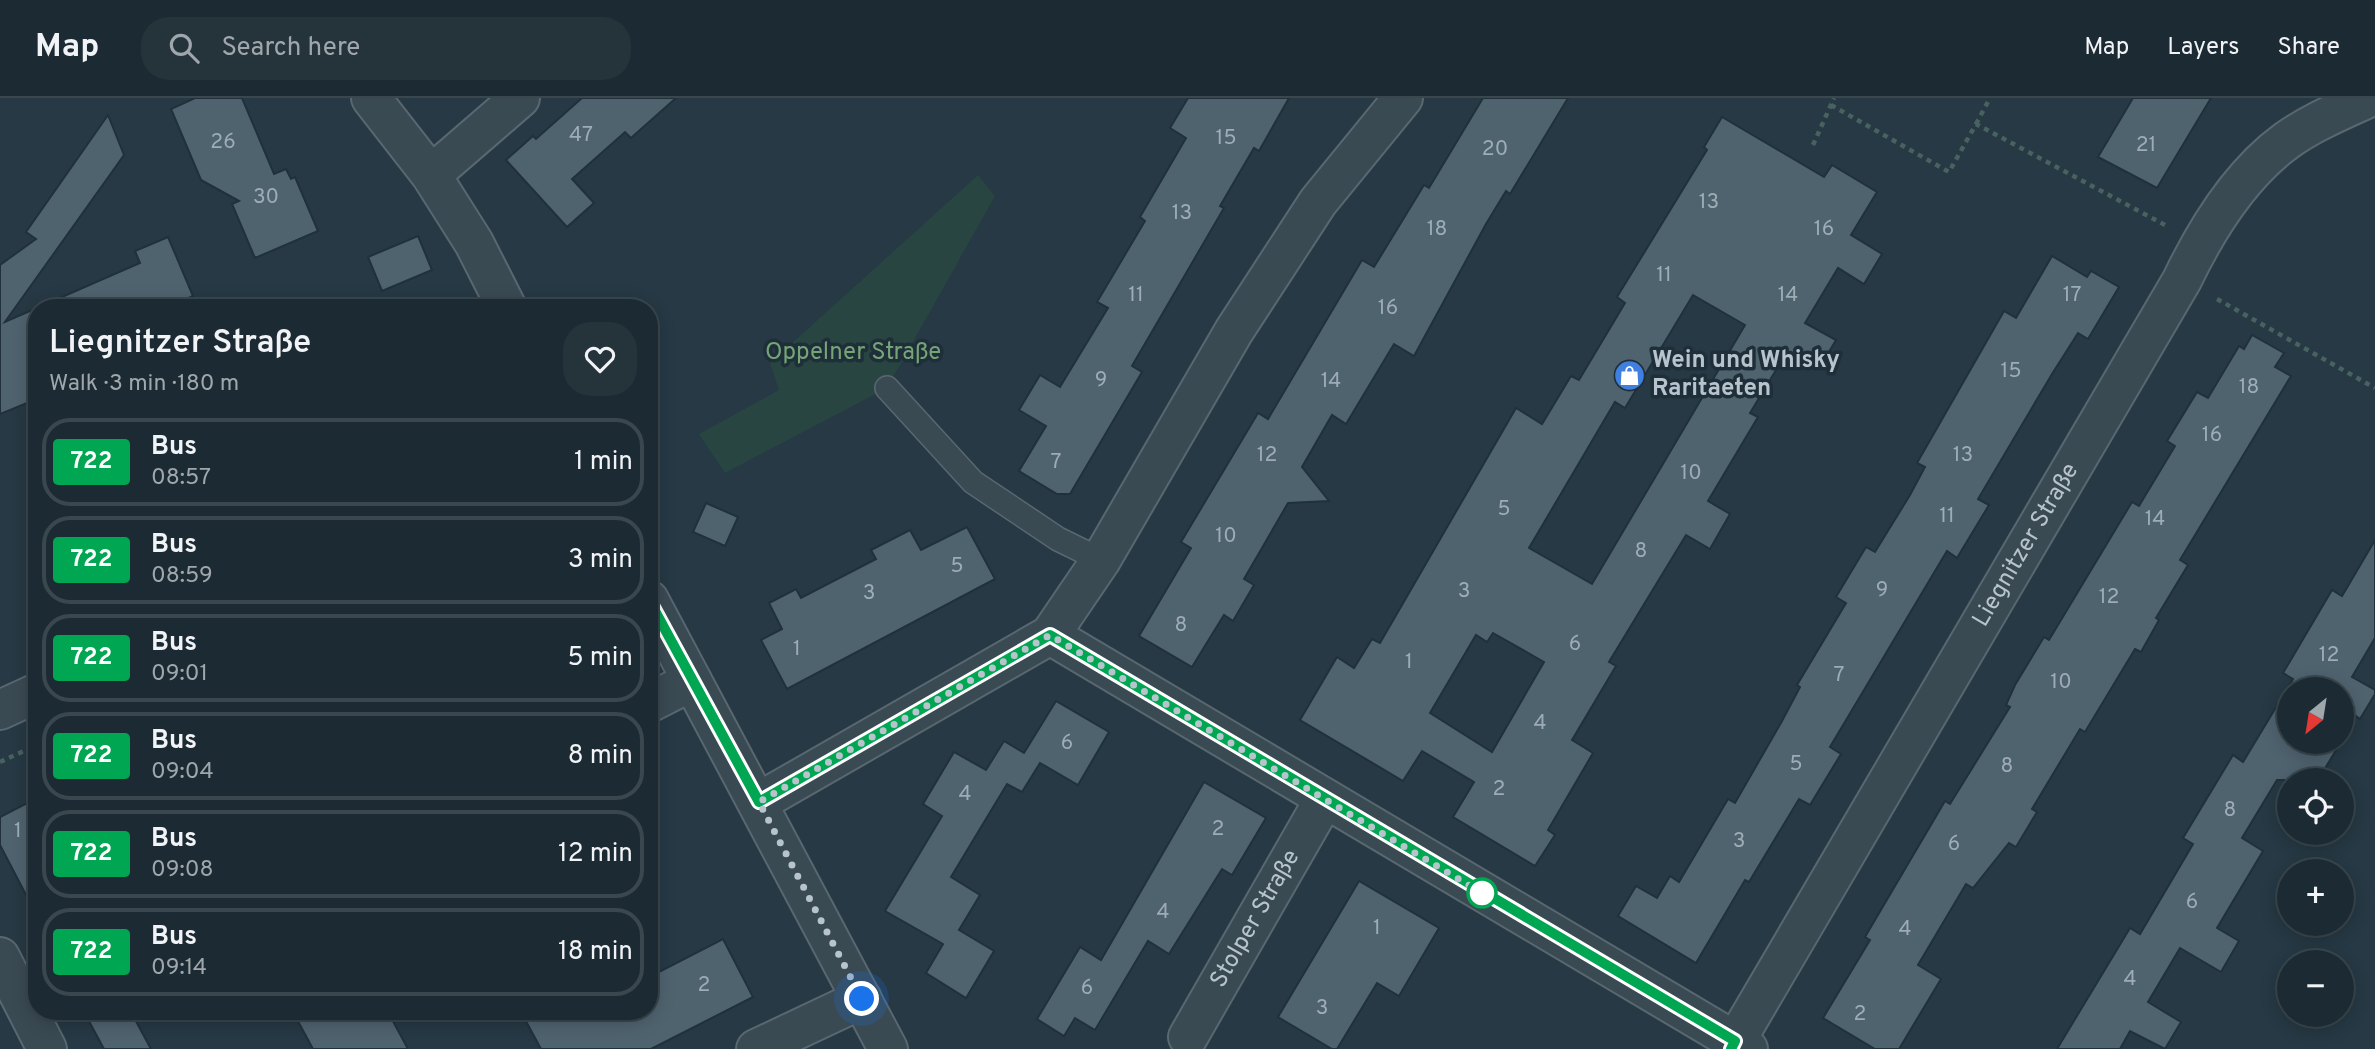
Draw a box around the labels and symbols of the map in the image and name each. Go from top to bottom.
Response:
house number: 47 [569,122,593,149]
house number: 15 [1216,125,1236,152]
house number: 26 [210,129,236,156]
house number: 21 [2136,132,2156,159]
house number: 20 [1482,136,1508,163]
house number: 30 [253,184,279,211]
house number: 13 [1699,189,1719,216]
house number: 13 [1172,200,1192,227]
house number: 18 [1427,216,1447,243]
house number: 16 [1814,216,1834,243]
house number: 11 [1656,262,1672,289]
house number: 11 [1128,282,1144,309]
house number: 14 [1778,282,1798,309]
house number: 17 [2063,282,2081,309]
house number: 16 [1378,295,1398,322]
park label: Oppelner Straße [765,338,941,368]
place label: Wein und Whisky Raritaeten [1652,346,1840,404]
shop icon: Wein und Whisky Raritaeten [1612,358,1646,392]
house number: 15 [2001,358,2021,385]
house number: 9 [1095,367,1107,394]
house number: 14 [1321,368,1341,395]
house number: 18 [2239,374,2259,401]
house number: 16 [2202,422,2222,449]
house number: 12 [1257,442,1277,469]
house number: 13 [1953,442,1973,469]
house number: 7 [1051,449,1062,476]
street label: Liegnitzer Straße [1967,458,2086,633]
house number: 10 [1680,460,1702,487]
house number: 5 [1497,496,1511,523]
house number: 11 [1939,503,1955,530]
house number: 14 [2145,506,2165,533]
house number: 10 [1215,523,1237,550]
house number: 8 [1635,538,1647,565]
house number: 5 [950,553,964,580]
house number: 9 [1876,577,1888,604]
house number: 3 [1458,578,1470,605]
house number: 3 [863,580,875,607]
house number: 12 [2099,584,2119,611]
house number: 8 [1175,612,1187,639]
house number: 6 [1569,631,1581,658]
house number: 1 [793,636,801,663]
house number: 12 [2319,642,2339,669]
house number: 1 [1405,649,1413,676]
house number: 7 [1834,662,1845,689]
house number: 10 [2050,669,2072,696]
north arrow [2277,677,2354,754]
house number: 4 [1533,710,1547,737]
house number: 6 [1061,730,1073,757]
house number: 5 [1789,751,1803,778]
house number: 8 [2001,753,2013,780]
house number: 2 [1493,776,1505,803]
house number: 4 [958,781,972,808]
house number: 8 [2224,797,2236,824]
house number: 2 [1212,816,1224,843]
house number: 1 [14,818,22,845]
house number: 3 [1733,828,1745,855]
house number: 6 [1948,831,1960,858]
street label: Stolper Straße [1204,844,1307,994]
unlabelled marker [1467,878,1497,908]
house number: 6 [2186,889,2198,916]
house number: 4 [1156,899,1170,926]
house number: 1 [1373,915,1381,942]
house number: 4 [1898,916,1912,943]
house number: 4 [2123,966,2137,993]
house number: 2 [698,972,710,999]
house number: 6 [1081,975,1093,1002]
your location [844,981,879,1016]
house number: 3 [1316,995,1328,1022]
house number: 2 [1854,1001,1866,1028]

